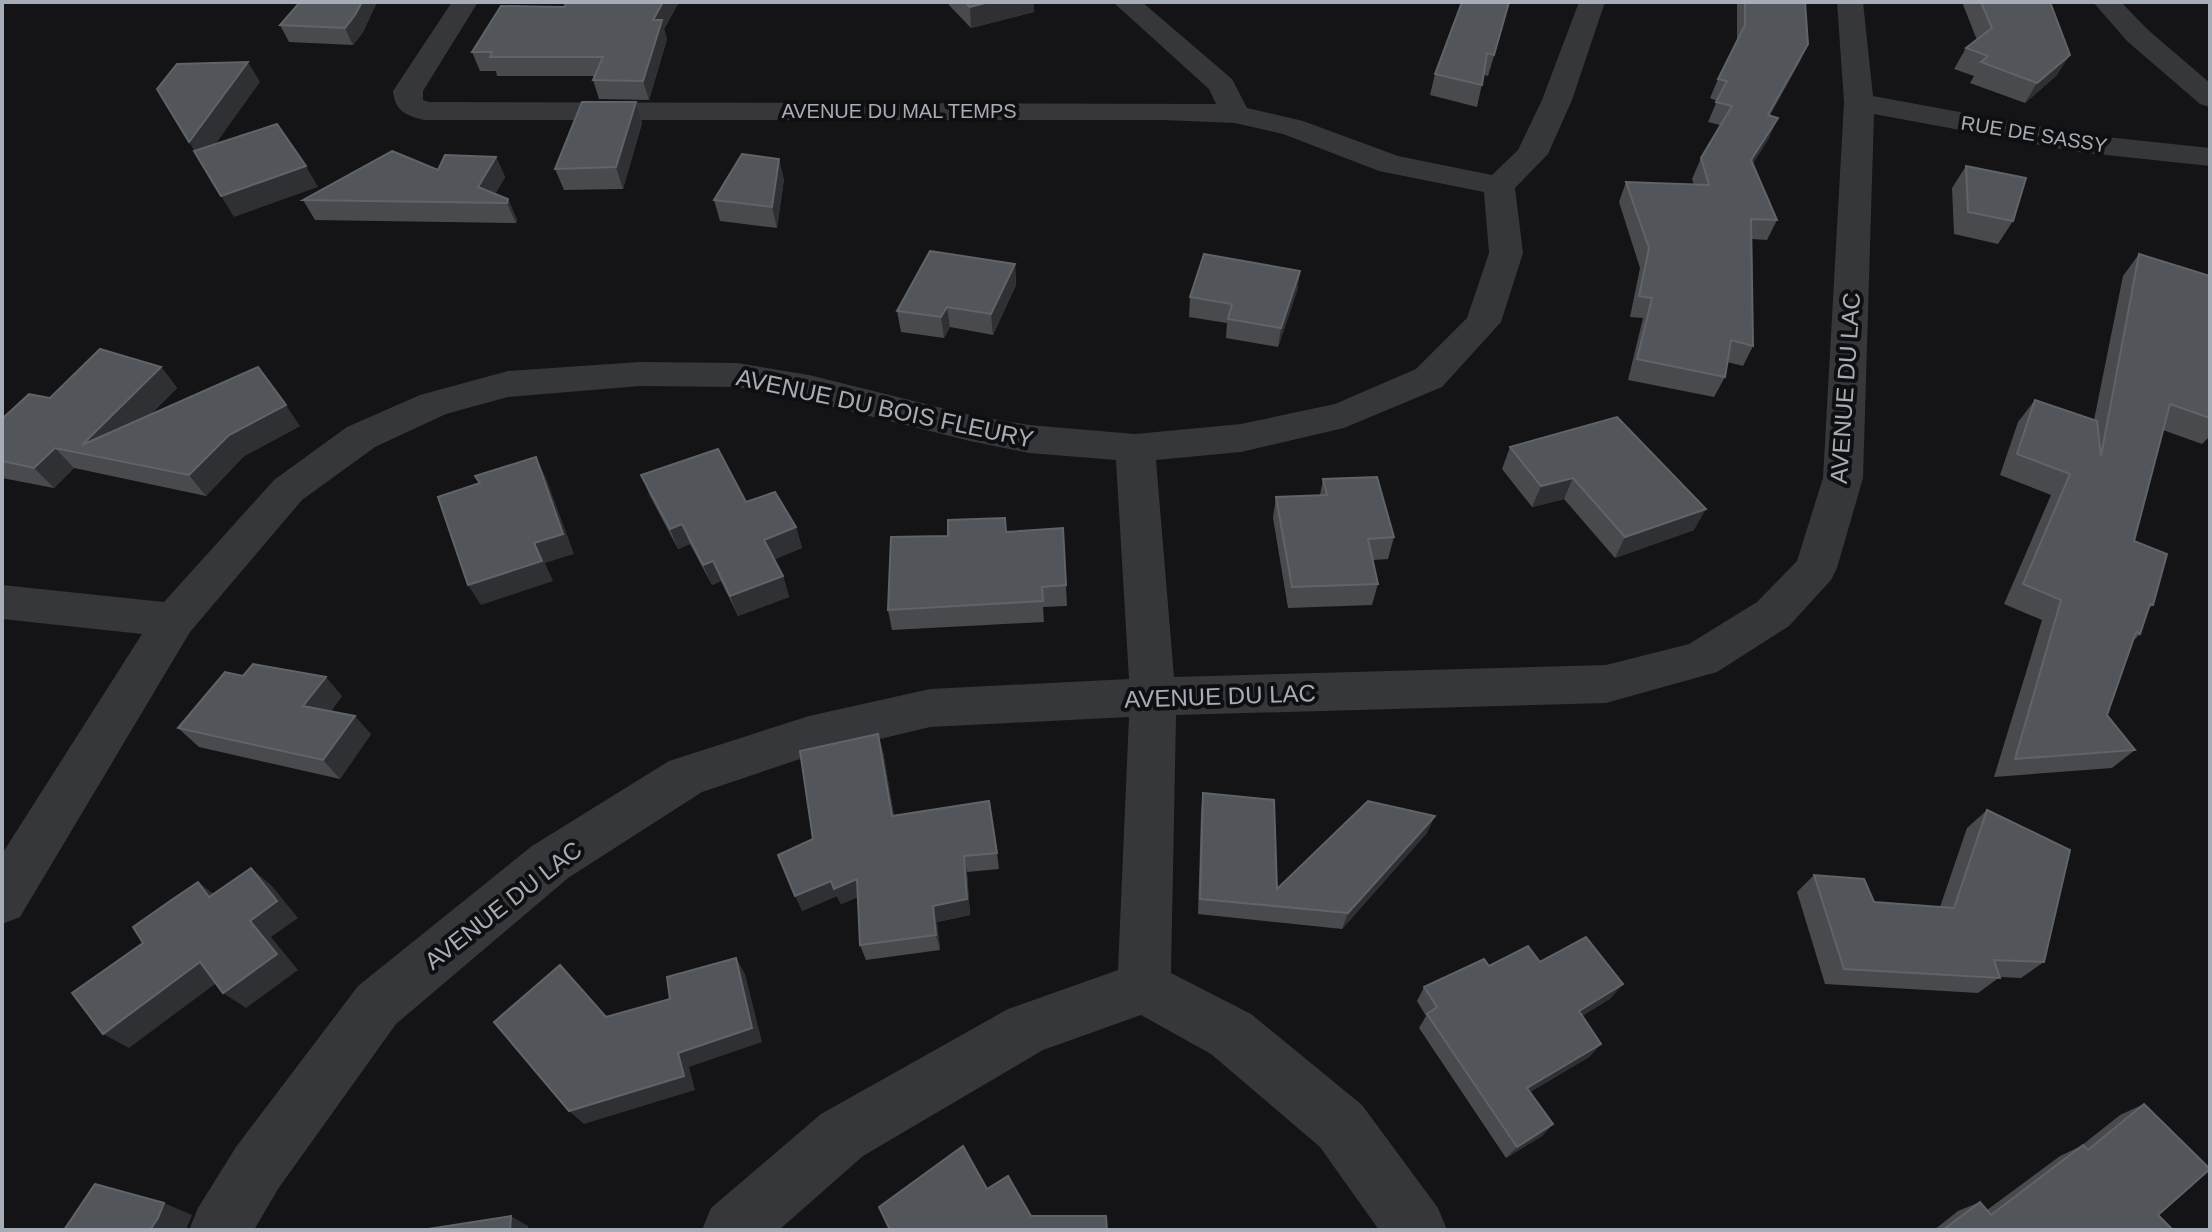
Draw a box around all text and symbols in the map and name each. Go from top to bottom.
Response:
street label: AVENUE DU MAL TEMPS [781,100,1017,122]
street label: RUE DE SASSY [1959,112,2109,156]
street label: AVENUE DU LAC [1825,291,1865,485]
street label: AVENUE DU BOIS FLEURY [734,363,1036,453]
street label: AVENUE DU LAC [1124,679,1316,713]
street label: AVENUE DU LAC [419,835,587,975]

